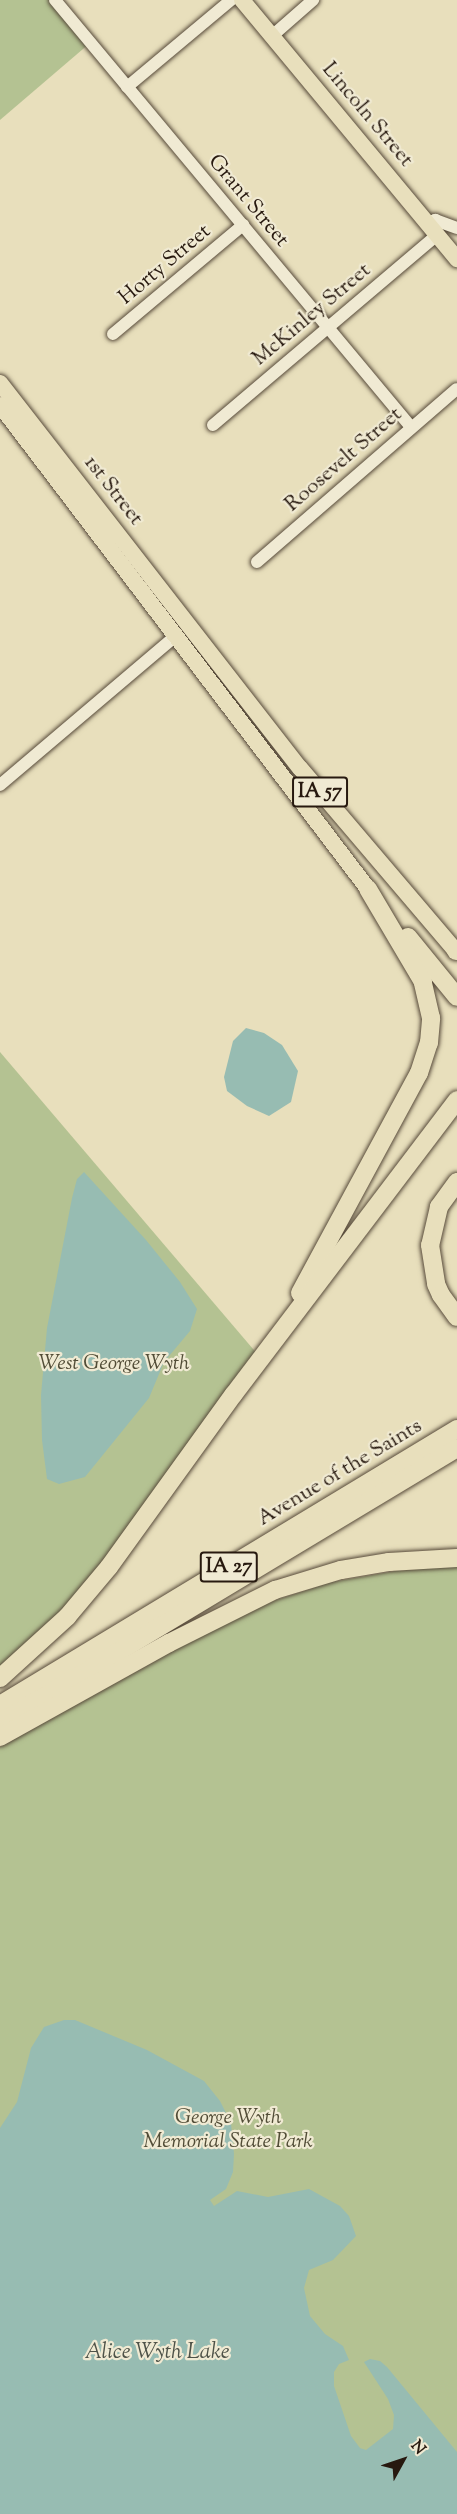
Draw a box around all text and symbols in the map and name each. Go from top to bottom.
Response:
street label: Lincoln Street [316,58,418,172]
street label: Grant Street [202,150,294,252]
street label: Horty Street [114,219,216,311]
street label: McKinley Street [248,258,376,372]
street label: Roosevelt Street [280,402,408,518]
street label: 1st Street [78,451,148,531]
road number: IA 57 [292,775,348,809]
park label: West George Wyth [39,1351,189,1377]
street label: Avenue of the Saints [253,1414,427,1532]
road number: IA 27 [199,1550,259,1584]
park label: George Wyth Memorial State Park [143,2105,313,2155]
water label: Alice Wyth Lake [84,2341,230,2367]
north arrow [373,2430,433,2490]
text: N [404,2436,430,2460]

